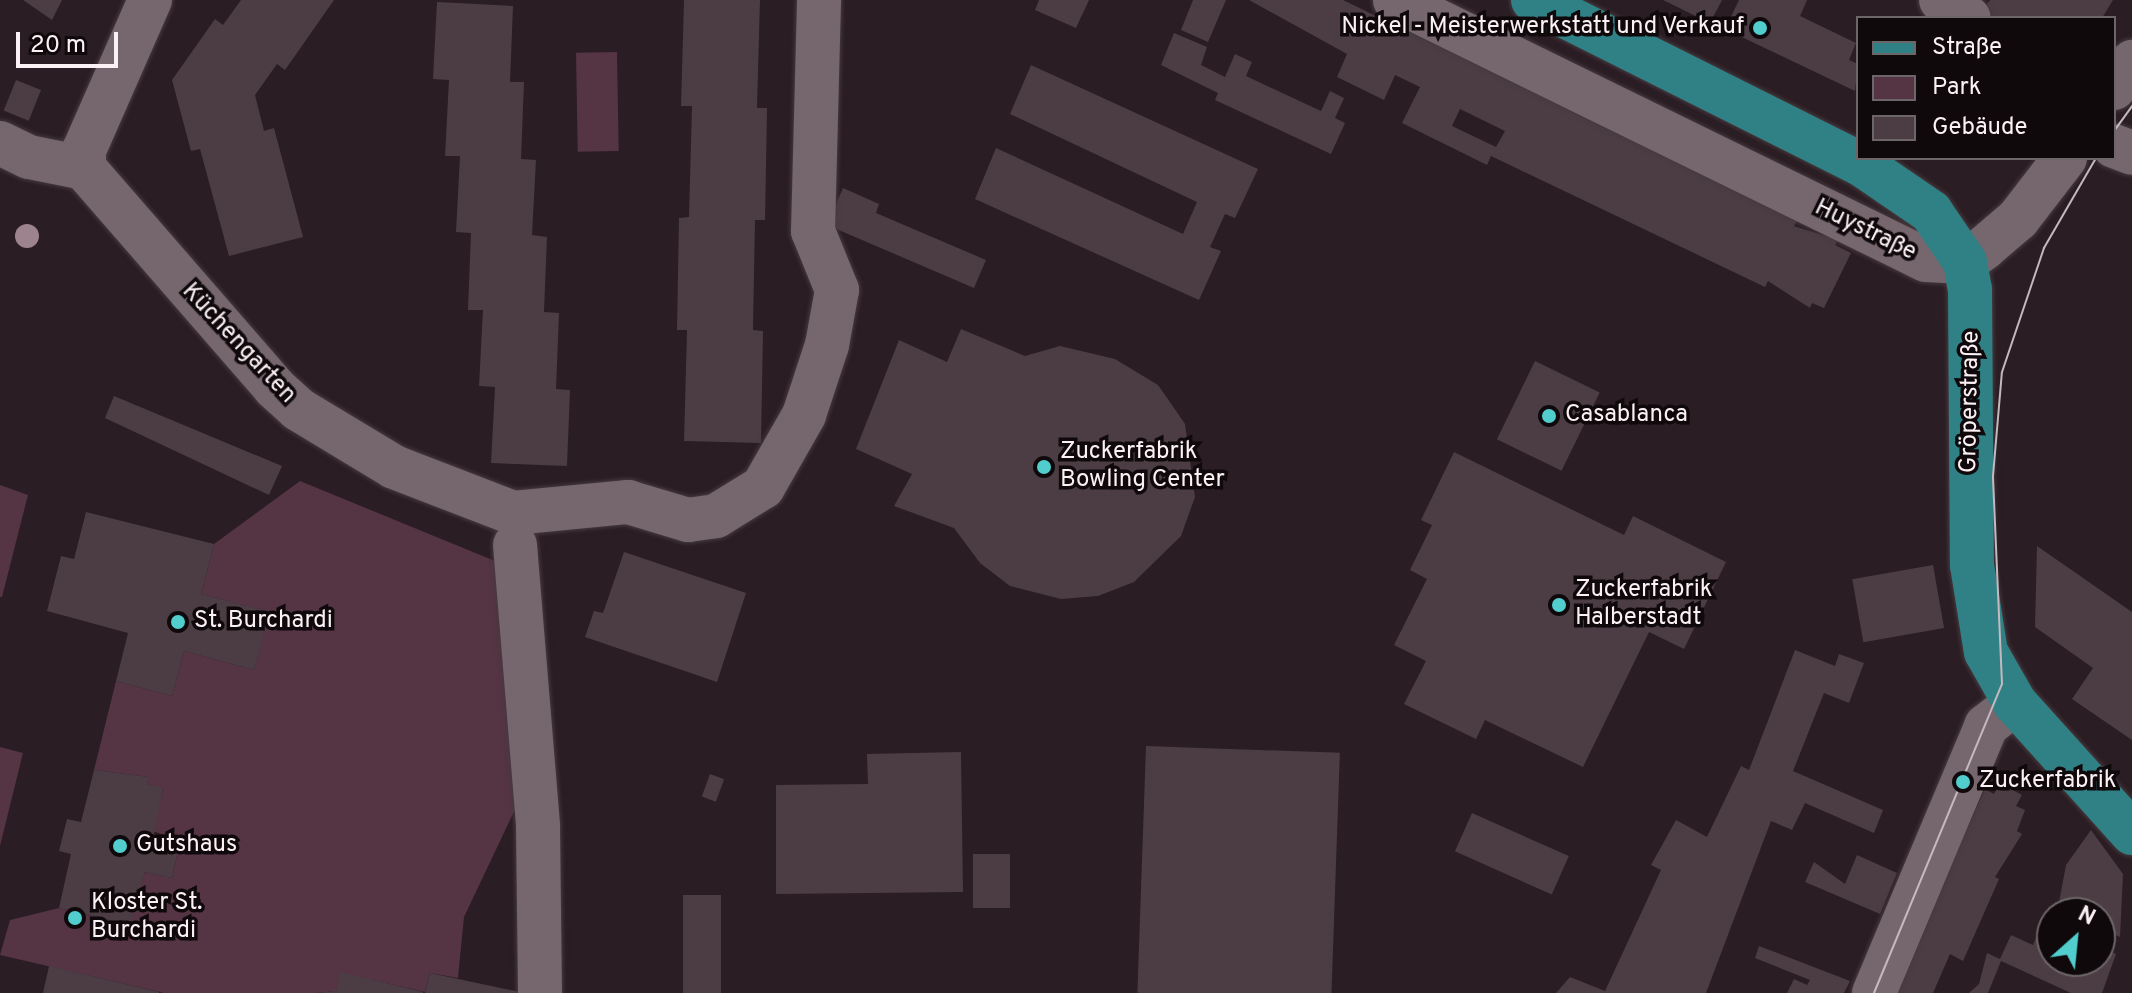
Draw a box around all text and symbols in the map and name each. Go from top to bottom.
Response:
place label: Nickel - Meisterwerkstatt und Verkauf [1340,14,1744,42]
scale bar [20,16,122,66]
legend [1856,16,2116,160]
marker: Nickel - Meisterwerkstatt und Verkauf [1751,19,1769,37]
text: 20 m [30,31,86,61]
text: Straße [1932,33,2002,63]
text: Park [1932,73,1982,103]
text: Gebäude [1932,113,2027,143]
street label: Huystraße [1809,194,1921,268]
street label: Küchengarten [175,278,301,410]
street label: Gröperstraße [1955,331,1987,473]
place label: Casablanca [1565,402,1688,430]
marker: Casablanca [1540,407,1558,425]
place label: Zuckerfabrik Bowling Center [1060,439,1225,495]
marker: Zuckerfabrik Bowling Center [1035,458,1053,476]
place label: Zuckerfabrik Halberstadt [1575,577,1713,633]
marker: Zuckerfabrik Halberstadt [1550,596,1568,614]
place label: St. Burchardi [194,608,333,636]
marker: St. Burchardi [169,613,187,631]
place label: Zuckerfabrik [1979,768,2117,796]
marker: Zuckerfabrik [1954,773,1972,791]
place label: Gutshaus [136,832,237,860]
marker: Gutshaus [111,837,129,855]
place label: Kloster St. Burchardi [91,890,202,946]
north arrow [2036,897,2116,977]
text: N [2073,901,2099,933]
marker: Kloster St. Burchardi [66,909,84,927]

